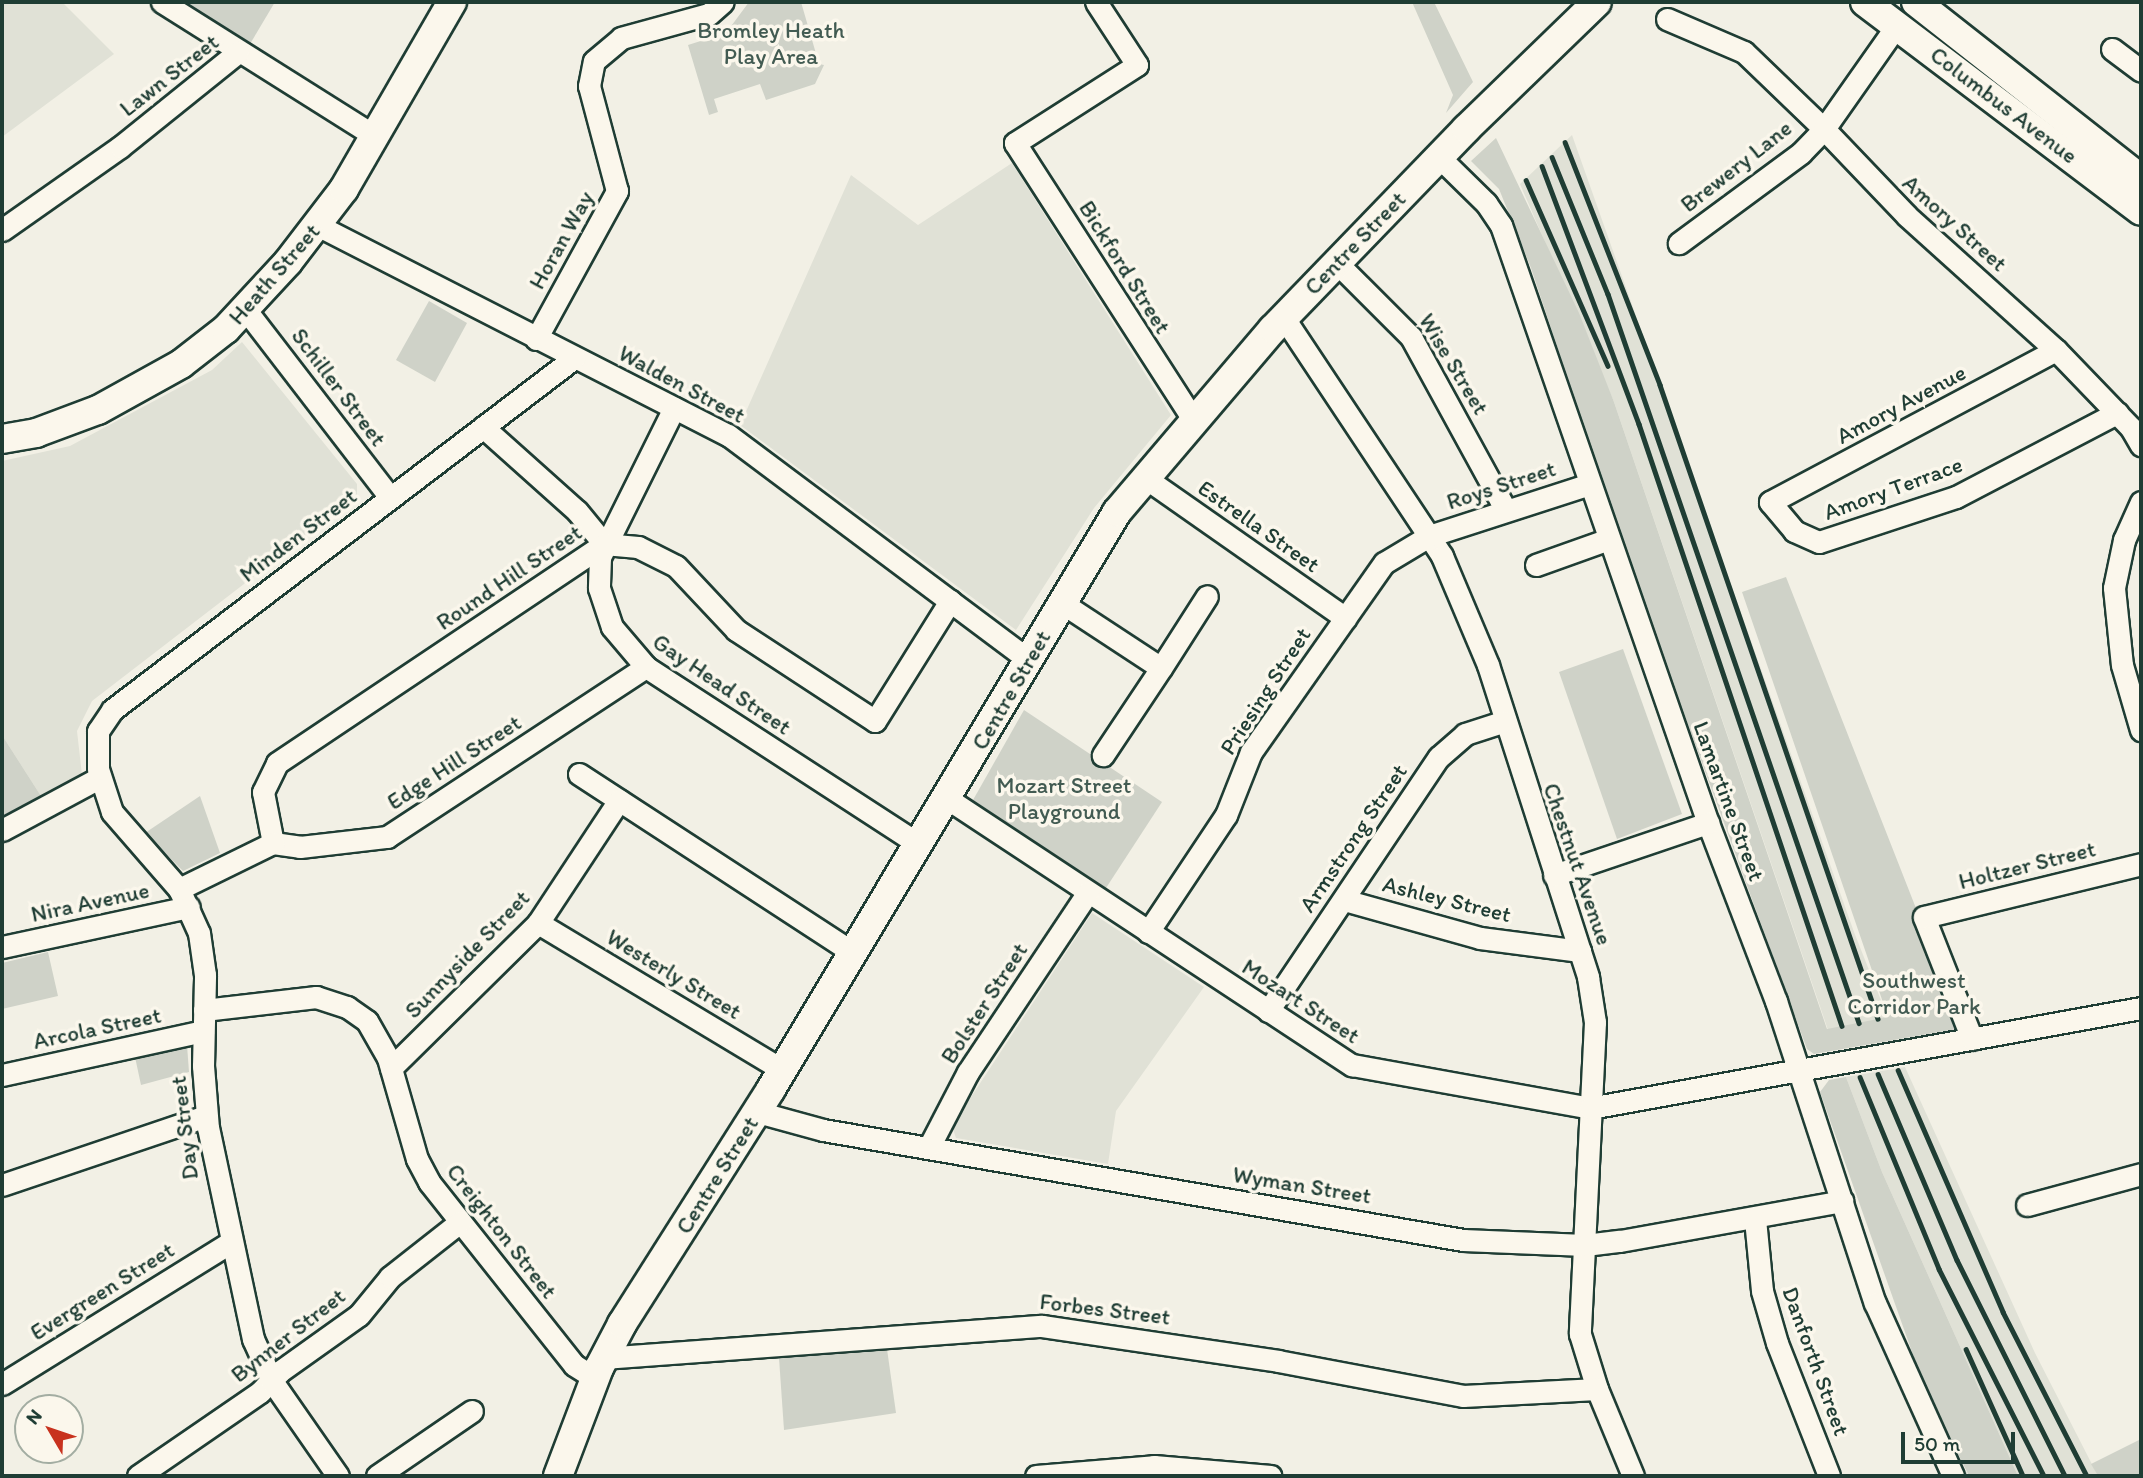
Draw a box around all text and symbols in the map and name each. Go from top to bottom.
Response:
park label: Bromley Heath Play Area [698,16,844,70]
street label: Lawn Street [114,28,224,122]
street label: Columbus Avenue [1925,41,2083,169]
street label: Brewery Lane [1675,114,1797,218]
street label: Amory Street [1897,169,2013,277]
street label: Centre Street [1299,185,1411,301]
street label: Horan Way [523,187,599,293]
street label: Bickford Street [1073,196,1177,338]
street label: Heath Street [223,218,325,330]
street label: Wise Street [1413,309,1495,419]
street label: Schiller Street [286,323,392,451]
street label: Walden Street [614,339,750,429]
street label: Amory Avenue [1832,358,1970,450]
street label: Amory Terrace [1821,451,1965,525]
street label: Roys Street [1443,454,1559,516]
street label: Estrella Street [1193,474,1325,578]
street label: Minden Street [234,482,362,588]
street label: Round Hill Street [431,518,587,636]
street label: Priesing Street [1214,622,1316,760]
street label: Centre Street [966,625,1056,755]
street label: Gay Head Street [648,628,796,740]
street label: Edge Hill Street [382,708,526,816]
street label: Lamartine Street [1687,718,1771,884]
street label: Armstrong Street [1293,759,1413,917]
park label: Mozart Street Playground [997,771,1131,825]
street label: Chestnut Avenue [1538,780,1618,948]
street label: Holtzer Street [1956,835,2098,895]
street label: Ashley Street [1380,870,1514,928]
street label: Nira Avenue [29,876,151,928]
street label: Sunnyside Street [399,884,535,1024]
street label: Westerly Street [602,923,746,1025]
street label: Bolster Street [935,938,1033,1068]
street label: Mozart Street [1237,953,1365,1049]
park label: Southwest Corridor Park [1847,966,1981,1020]
street label: Arcola Street [31,1001,163,1055]
street label: Day Street [164,1075,204,1181]
street label: Centre Street [670,1111,764,1239]
street label: Creighton Street [441,1158,563,1304]
street label: Wyman Street [1231,1160,1373,1210]
street label: Evergreen Street [25,1236,179,1346]
street label: Bynner Street [226,1282,350,1388]
street label: Danforth Street [1776,1283,1856,1439]
street label: Forbes Street [1038,1287,1172,1331]
north arrow [14,1394,84,1464]
text: N [21,1405,47,1429]
scale bar [1905,1418,2019,1462]
text: 50 m [1914,1431,1960,1456]

